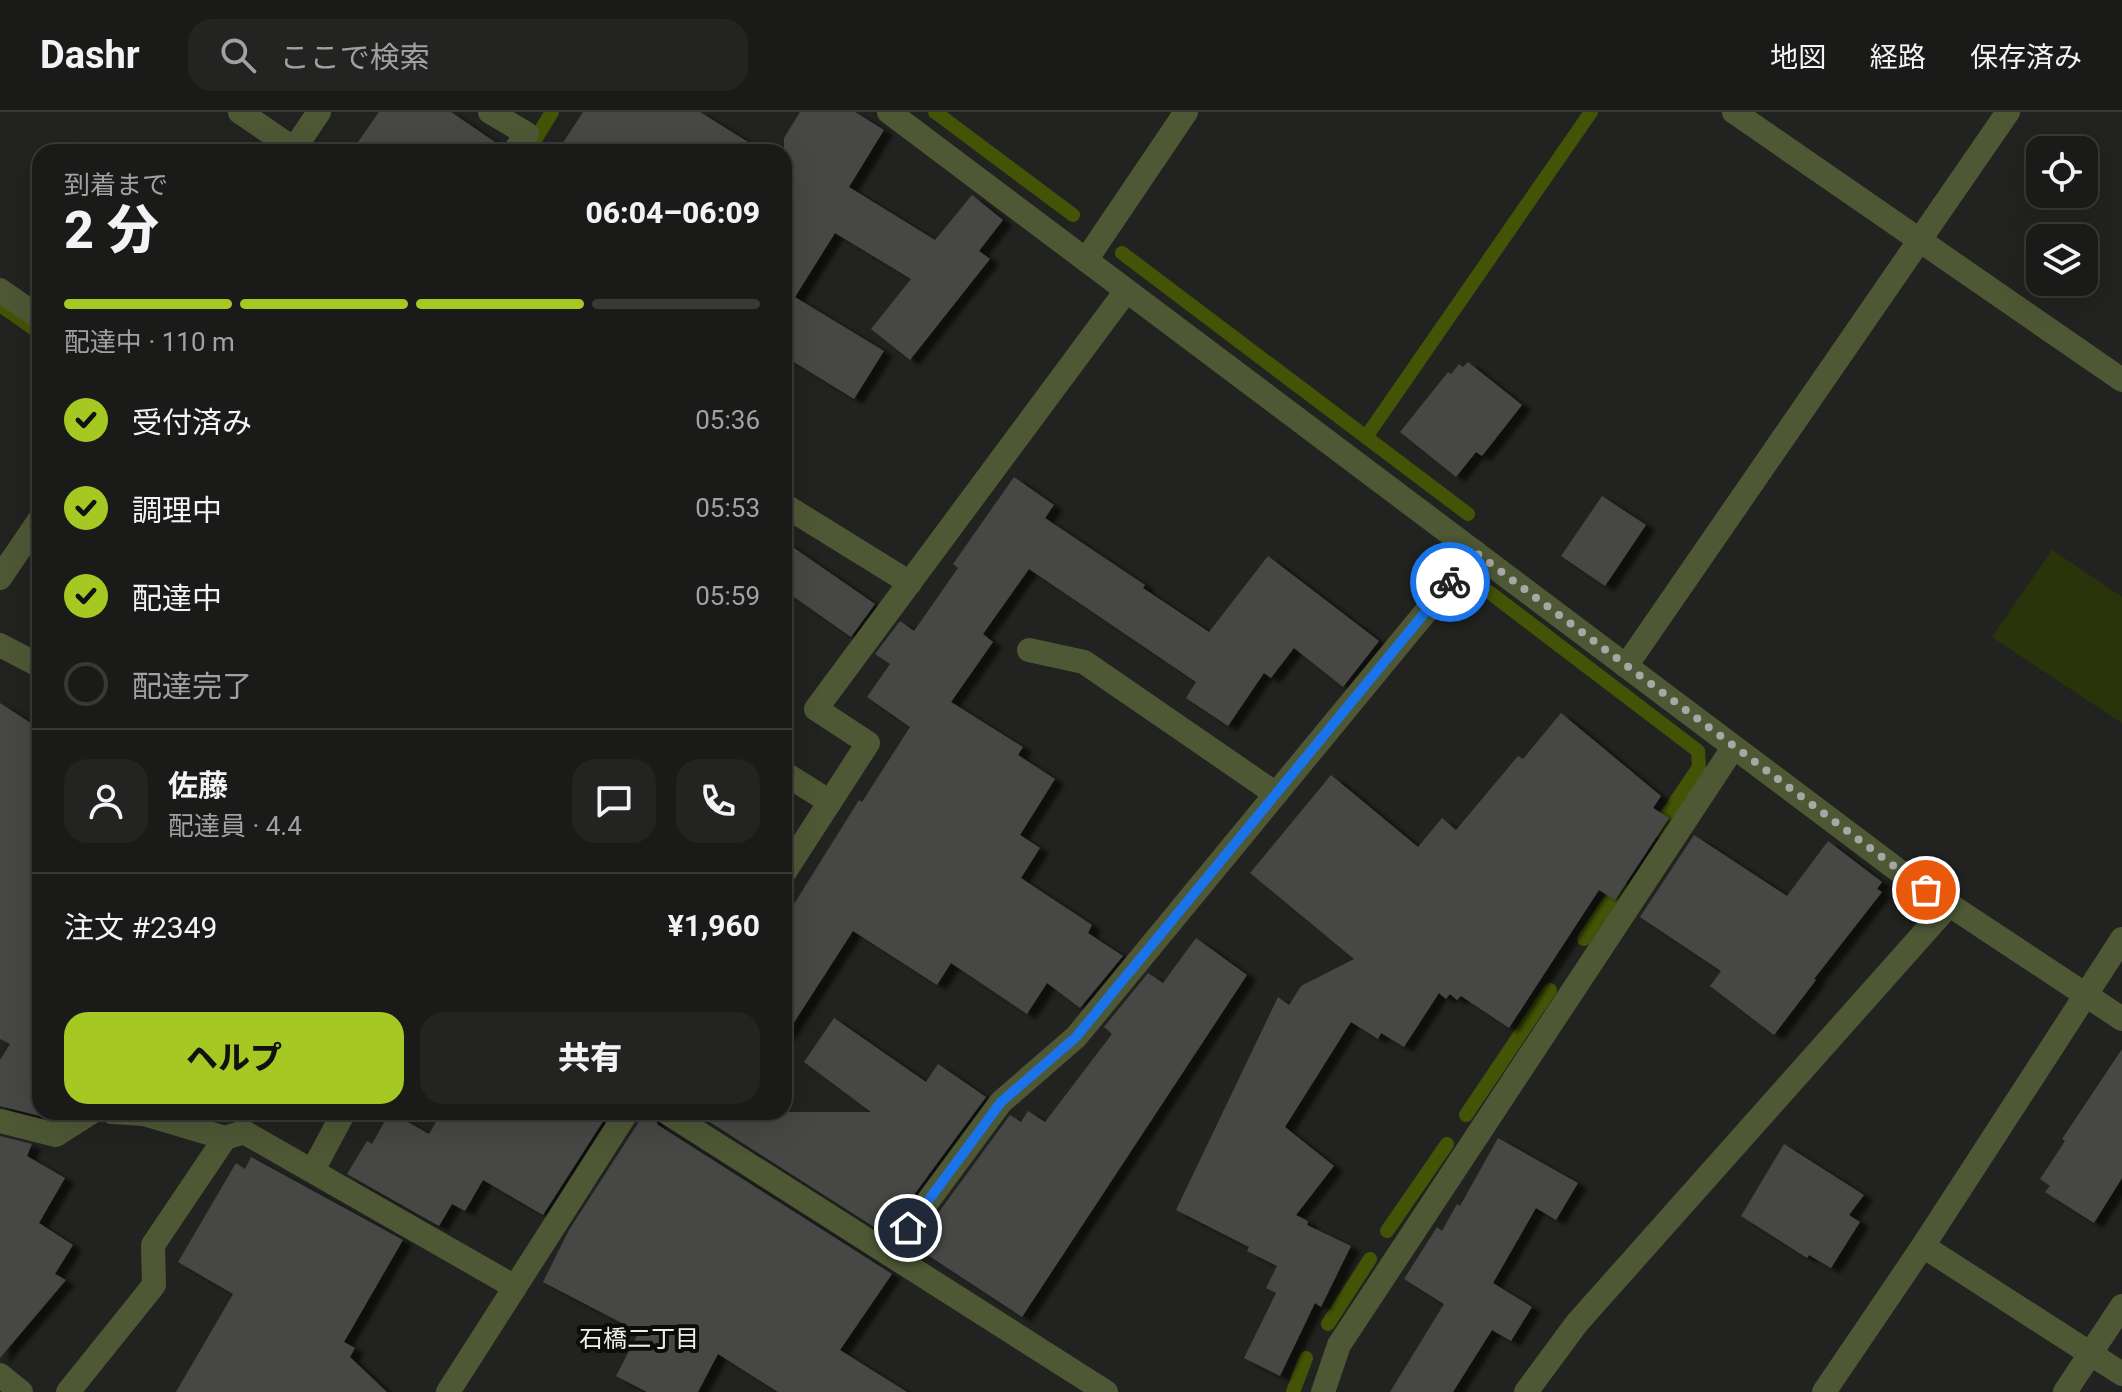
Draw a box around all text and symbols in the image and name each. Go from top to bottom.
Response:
search box [188,19,748,91]
text: Dashr [40,33,140,77]
icon: search [216,33,260,77]
text: ここで検索 [280,40,430,75]
text: 地図 [1770,41,1826,74]
text: 経路 [1870,41,1926,74]
text: 保存済み [1970,41,2082,74]
map controls [2026,136,2098,296]
button: locate [2026,136,2098,208]
text: 到着まで [64,170,168,200]
text: 06:04–06:09 [585,195,760,230]
text: 2 分 [64,200,159,261]
button: layers [2026,224,2098,296]
text: 配達中 · 110 m [64,327,235,357]
icon: check [64,398,108,442]
text: 受付済み [132,405,252,440]
text: 05:36 [695,405,760,435]
icon: check [64,486,108,530]
text: 調理中 [132,493,222,528]
text: 05:53 [695,493,760,523]
courier [1410,542,1490,622]
icon: bike [1428,560,1472,604]
icon: check [64,574,108,618]
text: 配達中 [132,581,222,616]
text: 05:59 [695,581,760,611]
text: 配達完了 [132,669,252,704]
button: person [64,759,148,843]
button: chat [572,759,656,843]
button: phone [676,759,760,843]
text: 佐藤 [168,768,228,803]
text: 配達員 · 4.4 [168,811,302,841]
pin [1892,856,1960,924]
icon: bag [1904,868,1948,912]
text: ¥1,960 [668,908,760,943]
text: 注文 #2349 [64,910,217,945]
button: ヘルプ [64,1012,404,1104]
button: 共有 [420,1012,760,1104]
pin [874,1194,942,1262]
icon: home [886,1206,930,1250]
district label: 石橋二丁目 [579,1325,699,1353]

